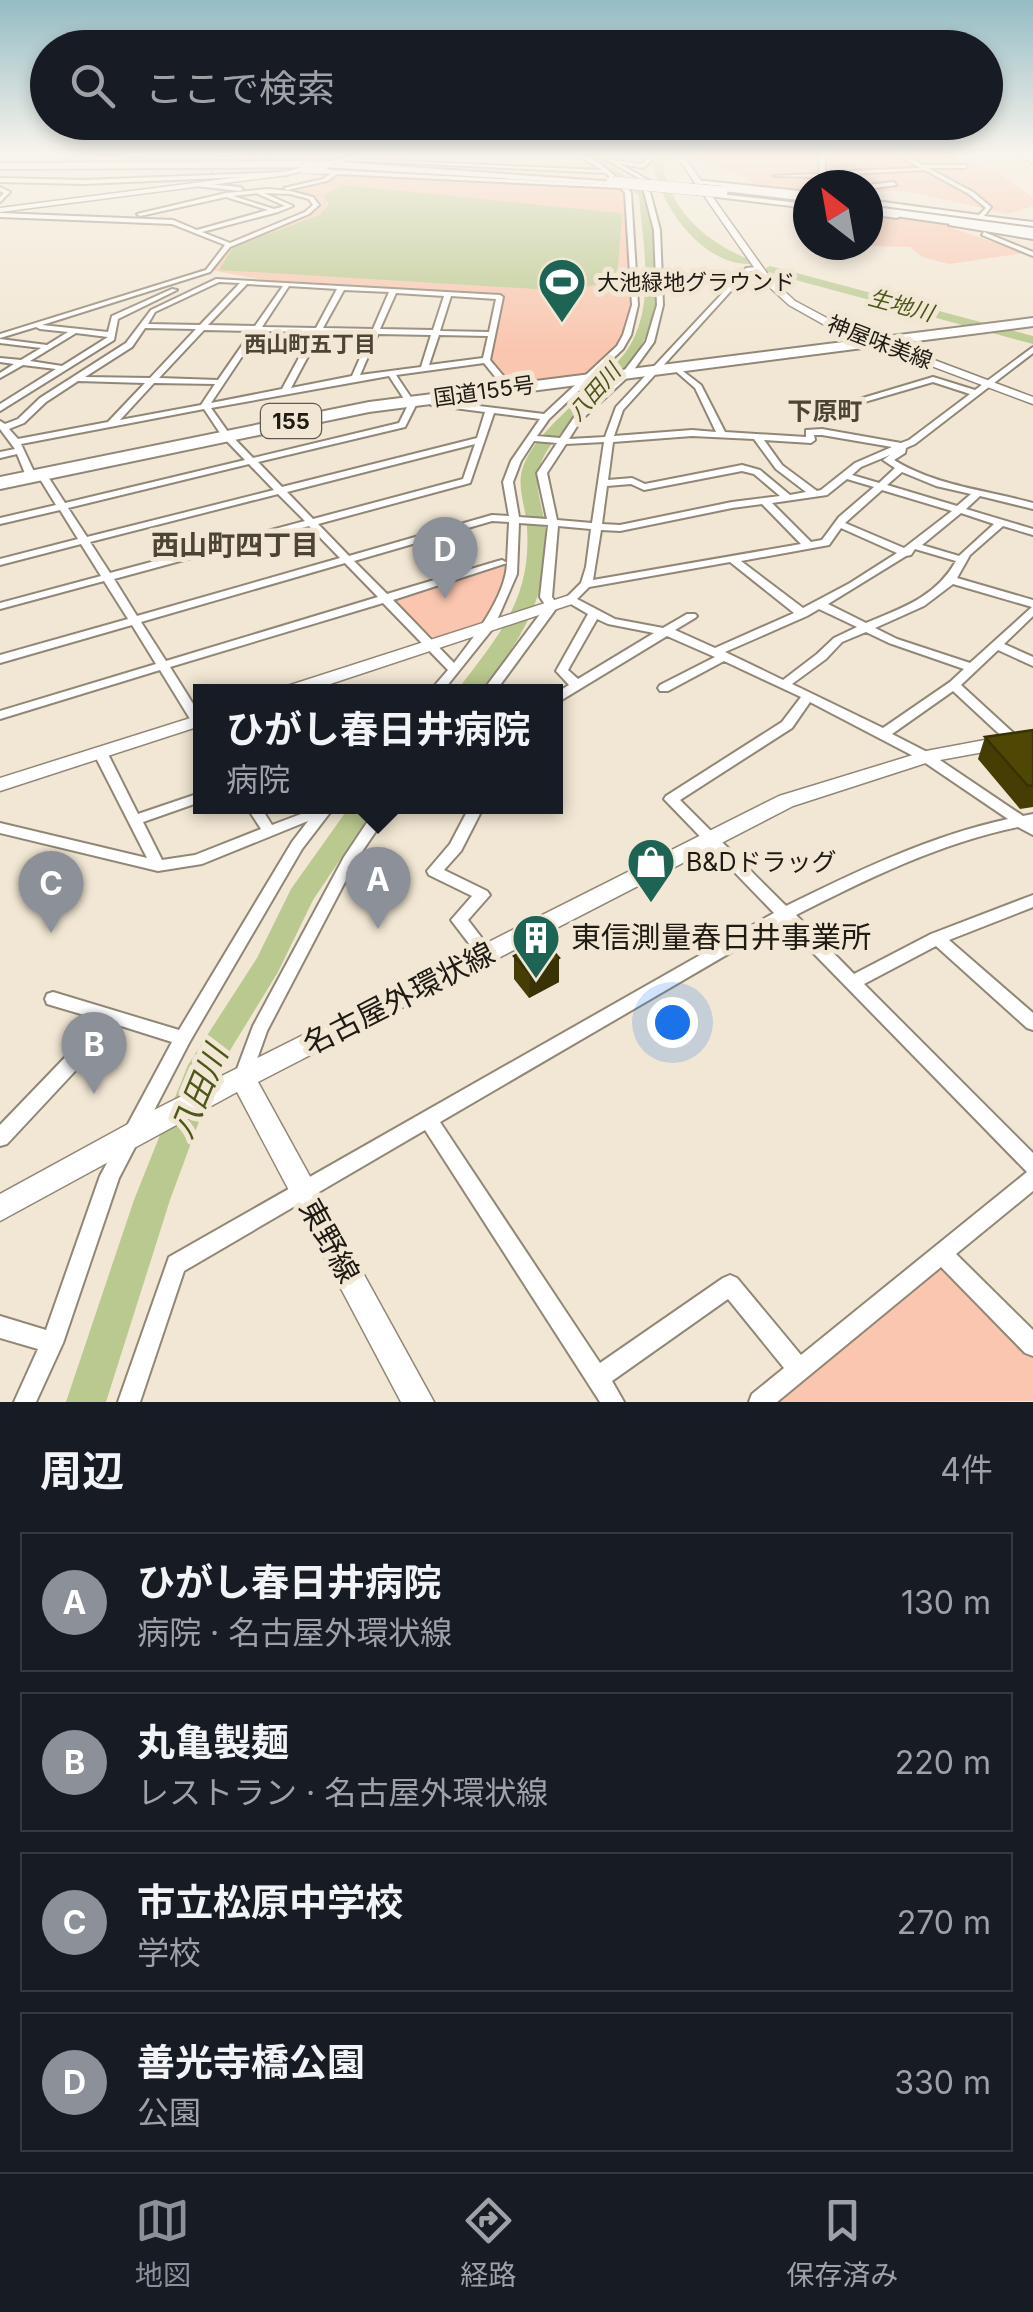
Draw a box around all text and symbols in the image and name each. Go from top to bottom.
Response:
search box [30,30,1003,140]
icon: search [65,58,120,113]
text: ここで検索 [145,65,335,111]
north arrow [793,170,883,260]
sports icon: 大池緑地グラウンド [536,256,588,324]
place label: 大池緑地グラウンド [597,269,795,295]
water label: 生地川 [866,284,938,327]
street label: 神屋味美線 [824,310,936,374]
district label: 西山町五丁目 [244,331,376,357]
water label: 八田川 [563,357,627,425]
street label: 国道155号 [432,371,536,411]
district label: 下原町 [787,396,863,426]
road number: 155 [261,404,321,438]
pin: D [412,516,478,599]
district label: 西山町四丁目 [151,528,319,562]
popup [193,684,563,814]
text: ひがし春日井病院 [226,706,530,752]
text: 病院 [226,760,290,799]
shop icon: B&Dドラッグ [625,836,677,904]
pin: A [346,846,410,929]
place label: B&Dドラッグ [686,847,837,877]
pin: C [18,850,84,933]
building icon: 東信測量春日井事業所 [510,912,562,980]
place label: 東信測量春日井事業所 [571,919,871,955]
street label: 名古屋外環状線 [297,934,500,1062]
your location [647,997,698,1048]
pin: B [62,1012,126,1094]
water label: 八田川 [162,1037,236,1144]
street label: 東野線 [292,1192,367,1289]
text: 周辺 [40,1445,124,1496]
text: 4件 [940,1450,993,1489]
text: ひがし春日井病院 [137,1559,441,1605]
text: A [63,1583,86,1622]
text: 130 m [901,1583,991,1622]
text: 病院 · 名古屋外環状線 [137,1613,452,1652]
text: 丸亀製麺 [137,1719,289,1765]
text: B [64,1743,85,1782]
text: 220 m [895,1743,991,1782]
text: レストラン · 名古屋外環状線 [137,1773,548,1812]
text: 市立松原中学校 [137,1879,403,1925]
text: C [63,1903,86,1942]
text: 270 m [897,1903,991,1942]
text: 学校 [137,1933,201,1972]
text: 善光寺橋公園 [137,2039,365,2085]
text: D [63,2063,86,2102]
text: 330 m [894,2063,991,2102]
text: 公園 [137,2093,201,2132]
tab: 地図 [135,2193,191,2293]
tab: 経路 [460,2193,516,2293]
tab: 保存済み [786,2193,898,2293]

